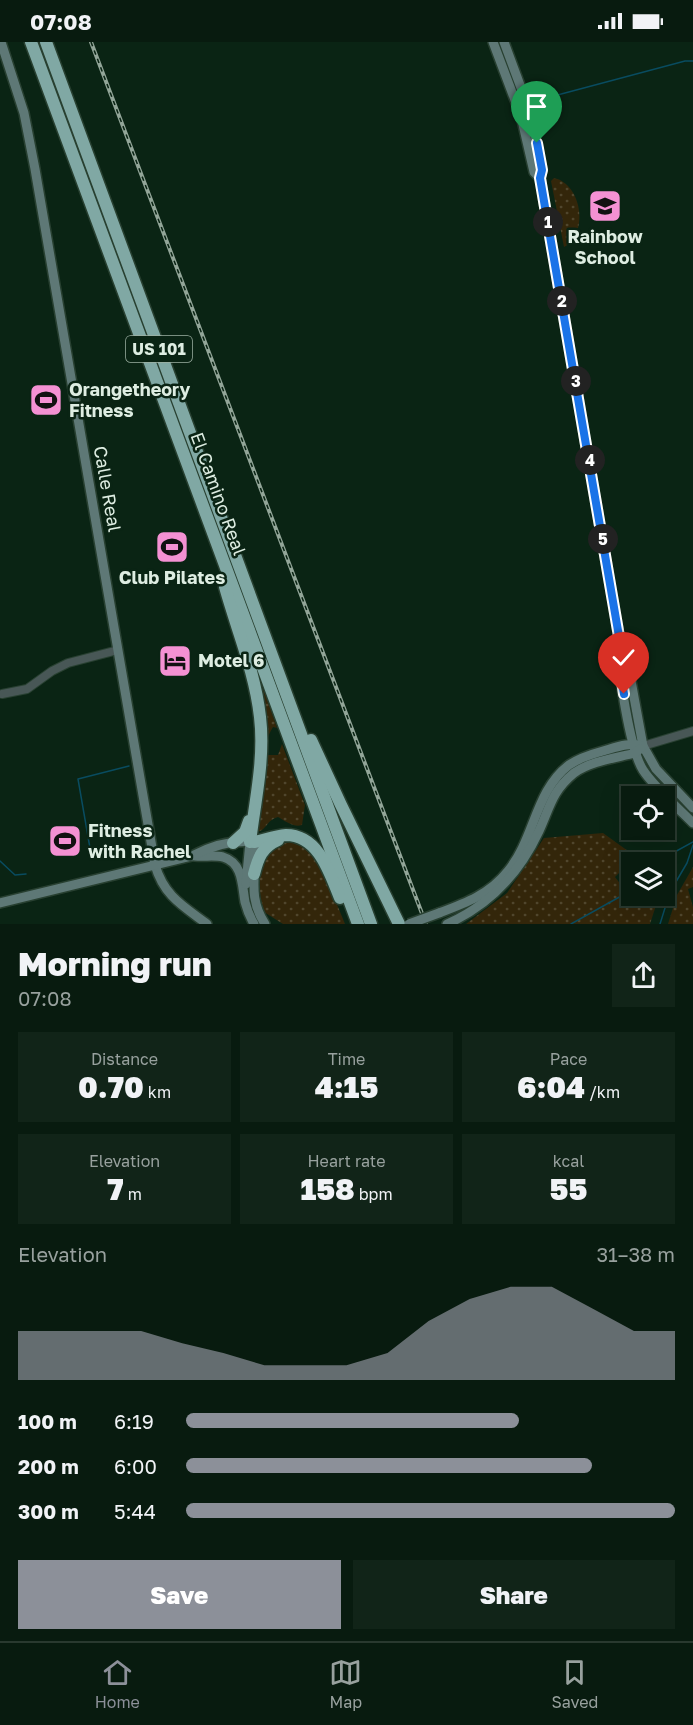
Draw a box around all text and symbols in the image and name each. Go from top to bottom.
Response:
text: 07:08 [30,8,92,35]
pin [511,81,562,143]
icon: arrive [520,90,553,123]
school or university icon: Rainbow School [587,188,623,224]
pin: 1 [533,207,563,237]
text: 1 [544,212,552,232]
place label: Rainbow School [567,225,643,268]
pin: 2 [547,286,577,316]
text: 2 [557,291,567,311]
road number: US 101 [126,336,192,362]
pin: 3 [561,366,591,396]
text: 3 [571,371,581,391]
place label: Orangetheory Fitness [69,378,191,421]
sports icon: Orangetheory Fitness [28,382,64,418]
street label: El Camino Real [187,429,251,558]
street label: Calle Real [90,444,126,534]
pin: 4 [575,445,605,475]
text: 4 [585,450,595,470]
pin: 5 [588,524,618,554]
sports icon: Club Pilates [154,529,190,565]
text: 5 [598,529,608,549]
place label: Club Pilates [119,566,225,588]
pin [598,632,649,694]
icon: check [607,641,640,674]
hotel icon: Motel 6 [157,643,193,679]
place label: Motel 6 [198,649,265,671]
map controls [621,786,675,906]
button: locate [621,786,675,840]
place label: Fitness with Rachel [88,819,191,862]
sports icon: Fitness with Rachel [47,823,83,859]
button: layers [621,852,675,906]
text: Morning run [18,944,212,983]
button: share [612,944,675,1007]
text: 07:08 [18,986,72,1010]
text: Distance [91,1049,158,1069]
text: Time [328,1049,365,1069]
text: Pace [550,1049,587,1069]
text: 0.70 [78,1069,144,1105]
text: 4:15 [315,1069,378,1105]
text: 6:04 [517,1069,585,1105]
text: km [144,1082,171,1102]
text: /km [585,1082,620,1102]
text: Elevation [89,1151,160,1171]
text: Heart rate [307,1151,386,1171]
text: kcal [553,1151,584,1171]
text: 7 [107,1171,124,1207]
text: 158 [300,1171,355,1207]
text: 55 [550,1171,587,1207]
text: m [124,1184,142,1204]
text: bpm [355,1184,393,1204]
text: Elevation [18,1242,107,1266]
text: 31–38 m [596,1242,675,1266]
text: 100 m [18,1409,77,1433]
text: 6:19 [114,1409,154,1433]
text: 200 m [18,1454,79,1478]
text: 6:00 [114,1454,157,1478]
text: 300 m [18,1499,79,1523]
text: 5:44 [114,1499,156,1523]
button: Save [18,1560,341,1629]
button: Share [353,1560,675,1629]
tab: Home [95,1656,140,1712]
tab: Map [329,1656,362,1712]
tab: Saved [552,1656,598,1712]

